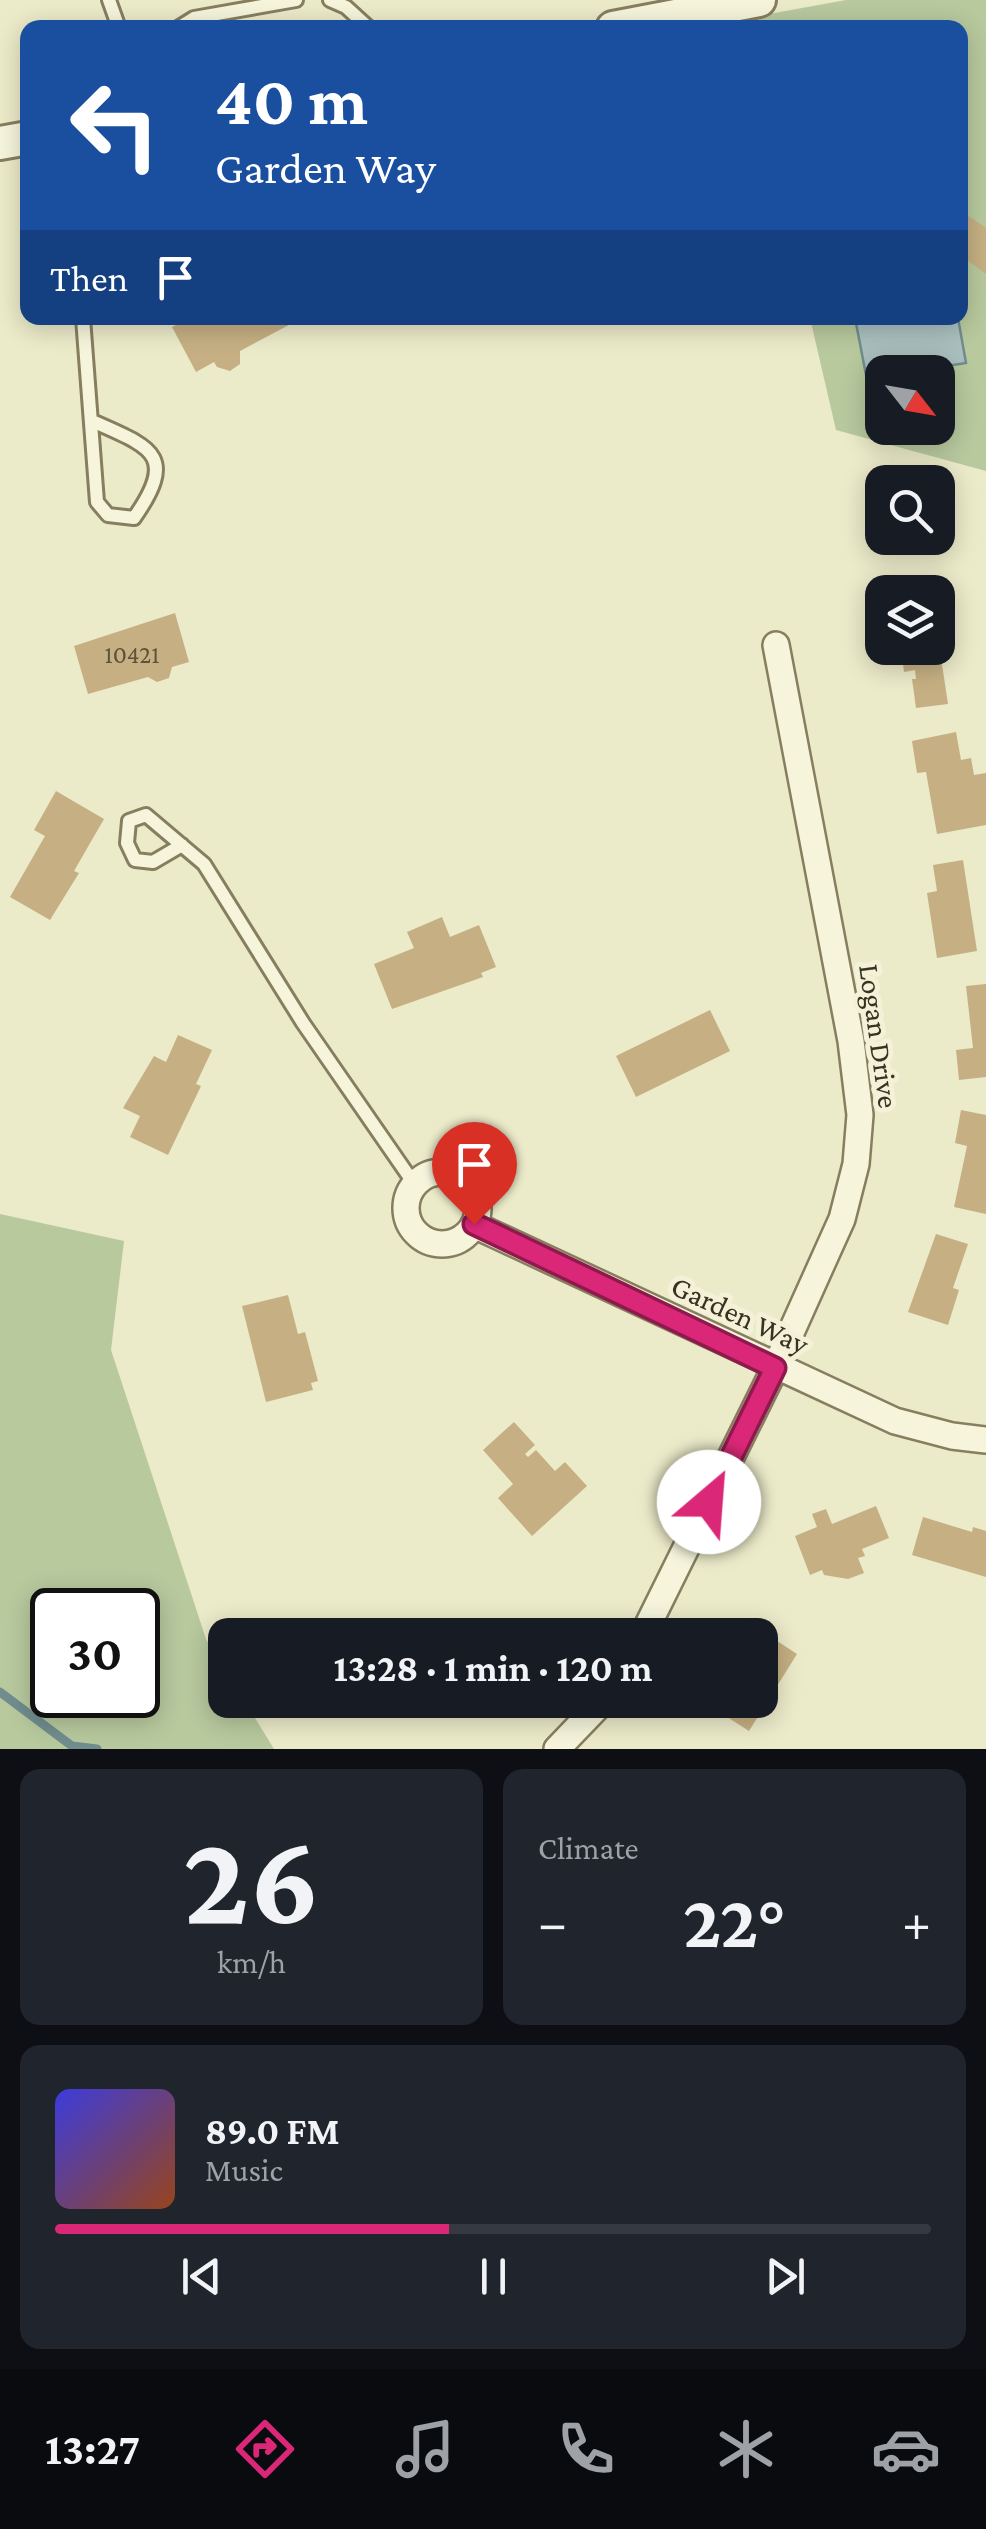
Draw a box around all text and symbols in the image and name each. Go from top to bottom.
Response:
icon: left [50,60,180,190]
text: 40 m [215,61,368,139]
text: Garden Way [215,143,436,193]
icon: arrive [148,250,203,305]
text: Then [50,257,128,299]
north arrow [865,355,955,445]
map controls [865,355,955,665]
button: search [865,465,955,555]
button: layers [865,575,955,665]
house number: 10421 [104,641,160,668]
street label: Logan Drive [852,962,906,1110]
pin [432,1122,517,1225]
icon: arrive [447,1137,502,1192]
street label: Garden Way [666,1268,814,1362]
position arrow [657,1450,761,1554]
speed limit sign: 30 [30,1588,160,1718]
text: 13:28 · 1 min · 120 m [334,1647,652,1689]
text: 26 [183,1806,320,1951]
text: Climate [538,1830,639,1866]
text: 22° [683,1880,786,1963]
text: − [538,1892,567,1953]
text: + [902,1892,931,1953]
text: km/h [217,1944,286,1980]
text: 89.0 FM [205,2110,340,2152]
text: Music [205,2152,283,2188]
icon: previous [174,2249,229,2304]
icon: pause [466,2249,521,2304]
icon: next [758,2249,813,2304]
icon: directions [230,2414,300,2484]
icon: music [390,2414,460,2484]
icon: phone [551,2414,621,2484]
icon: climate [711,2414,781,2484]
icon: car [871,2414,941,2484]
text: 13:27 [45,2424,140,2474]

